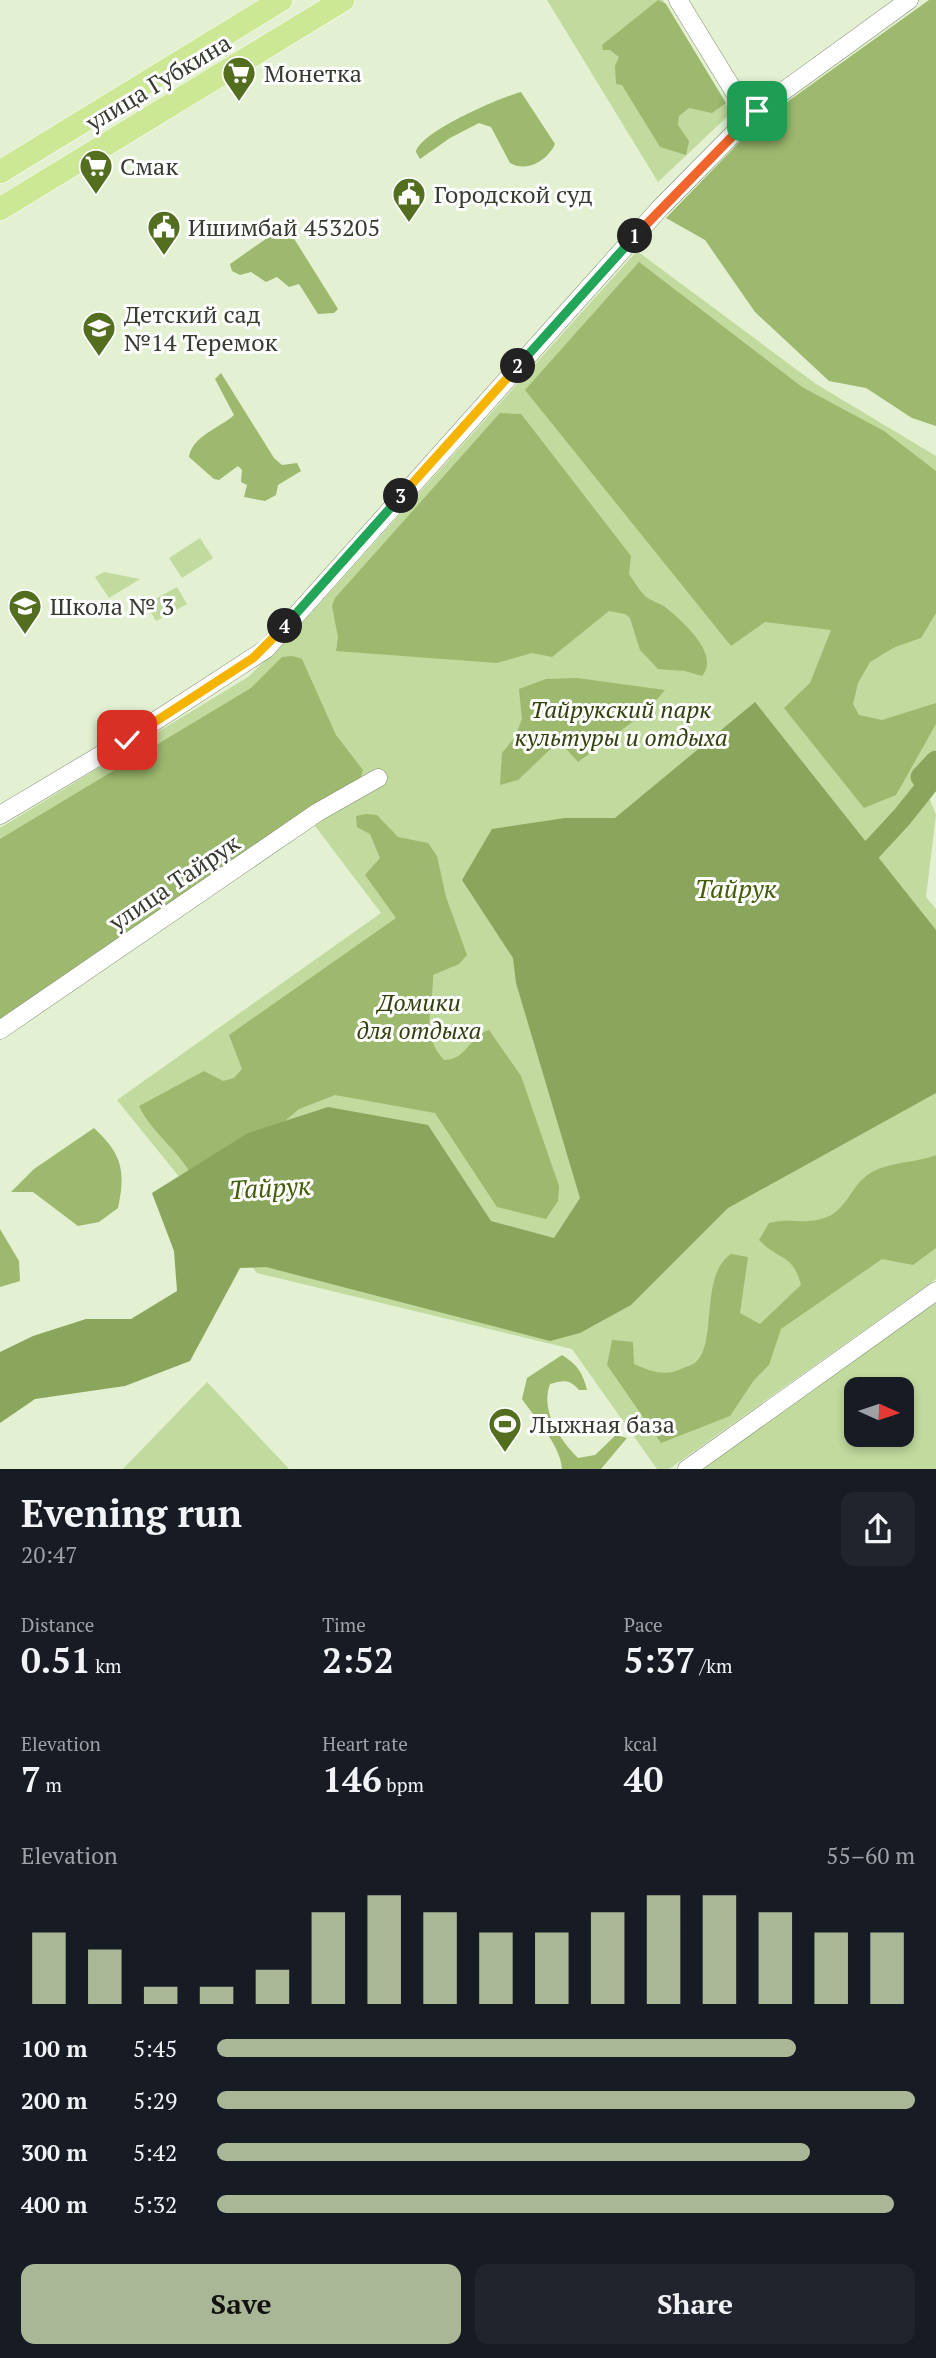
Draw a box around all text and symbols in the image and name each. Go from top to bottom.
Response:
street label: улица Губкина [79,26,236,138]
supermarket icon: Монетка [220,54,258,103]
place label: Монетка [264,57,362,89]
pin [727,81,787,141]
icon: arrive [738,92,776,130]
supermarket icon: Смак [77,147,115,196]
place label: Смак [120,150,178,182]
public building icon: Городской суд [390,175,428,224]
place label: Городской суд [434,178,593,210]
public building icon: Ишимбай 453205 [145,208,183,257]
place label: Ишимбай 453205 [188,211,380,243]
pin: 1 [618,218,652,254]
text: 1 [629,223,640,248]
place label: Детский сад №14 Теремок [124,298,277,358]
school or university icon: Детский сад №14 Теремок [80,309,118,358]
pin: 2 [500,348,536,384]
text: 2 [512,353,523,378]
pin: 3 [384,478,418,514]
text: 3 [395,483,406,508]
school or university icon: Школа № 3 [6,587,44,636]
place label: Школа № 3 [50,590,174,622]
pin: 4 [268,608,302,644]
text: 4 [279,613,290,638]
park label: Тайрукский парк культуры и отдыха [514,693,728,753]
pin [97,710,157,770]
icon: check [108,721,146,759]
street label: улица Тайрук [101,826,246,938]
water label: Тайрук [695,871,777,905]
park label: Домики для отдыха [357,986,481,1046]
water label: Тайрук [228,1168,312,1206]
north arrow [844,1377,914,1447]
map controls [844,1377,914,1447]
sports icon: Лыжная база [486,1405,524,1454]
place label: Лыжная база [529,1408,675,1440]
text: Evening run [21,1488,242,1538]
button: share [841,1492,915,1566]
text: 20:47 [21,1539,78,1570]
text: Distance [21,1612,94,1637]
text: Time [322,1612,366,1637]
text: Pace [624,1612,663,1637]
text: 0.51 [21,1637,91,1683]
text: 2:52 [322,1637,394,1683]
text: 5:37 [624,1637,695,1683]
text: km [91,1653,122,1678]
text: /km [695,1653,732,1678]
text: Elevation [21,1731,101,1756]
text: Heart rate [322,1731,408,1756]
text: kcal [624,1731,657,1756]
text: 7 [21,1756,41,1802]
text: 146 [322,1756,382,1802]
text: 40 [624,1756,663,1802]
text: m [41,1772,62,1797]
text: bpm [382,1772,424,1797]
text: Elevation [21,1840,118,1871]
text: 55–60 m [826,1840,915,1871]
text: 100 m [21,2033,87,2064]
text: 5:45 [133,2033,177,2064]
text: 200 m [21,2085,87,2116]
text: 5:29 [133,2085,177,2116]
text: 300 m [21,2137,87,2168]
text: 5:42 [133,2137,177,2168]
text: 400 m [21,2189,87,2220]
text: 5:32 [133,2189,177,2220]
button: Save [21,2264,461,2344]
button: Share [475,2264,915,2344]

